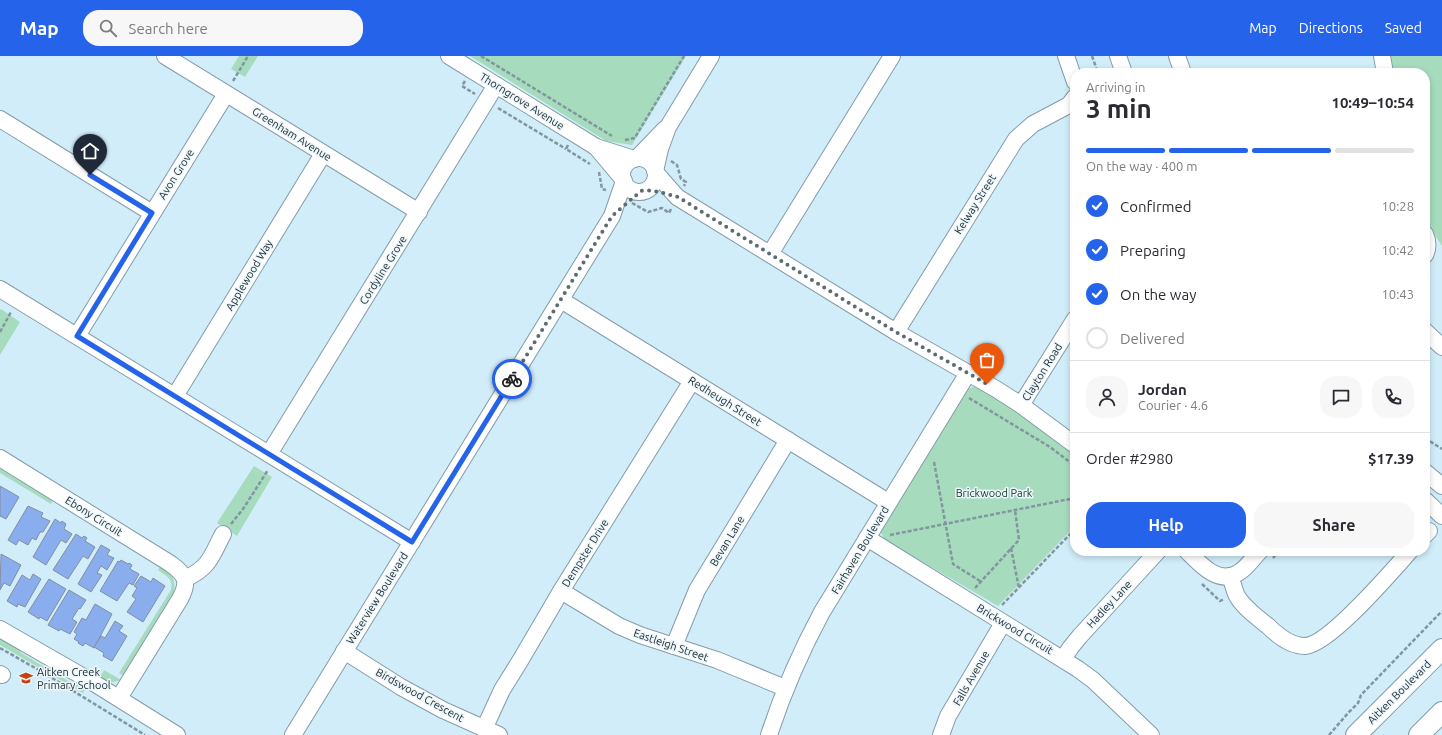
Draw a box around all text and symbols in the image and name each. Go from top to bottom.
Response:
search box [83,10,363,46]
text: Map [20,17,59,39]
icon: search [97,17,119,39]
text: Search here [129,20,208,37]
text: Map [1249,20,1277,36]
text: Directions [1299,20,1363,36]
text: Saved [1385,20,1422,36]
street label: Thorngrove Avenue [478,70,566,132]
text: Arriving in [1086,80,1145,94]
text: 3 min [1086,94,1152,123]
text: 10:49–10:54 [1331,94,1414,111]
street label: Greenham Avenue [250,105,334,163]
pin [73,134,107,175]
icon: home [79,140,101,162]
street label: Avon Grove [156,147,196,201]
text: On the way · 400 m [1086,159,1198,173]
street label: Kelway Street [952,171,999,236]
icon: check [1086,195,1108,217]
text: Confirmed [1120,198,1192,215]
text: 10:28 [1381,199,1414,213]
street label: Cordyline Grove [357,233,409,307]
street label: Applewood Way [223,237,275,312]
icon: check [1086,239,1108,261]
text: Preparing [1120,242,1186,259]
text: 10:42 [1381,243,1414,257]
icon: check [1086,283,1108,305]
text: On the way [1120,286,1196,303]
text: 10:43 [1381,287,1414,301]
text: Delivered [1120,330,1185,347]
street label: Clayton Road [1020,341,1064,403]
pin [970,343,1004,384]
icon: bag [976,349,998,371]
courier [492,359,532,399]
icon: bike [501,368,523,390]
street label: Redheugh Street [686,374,764,429]
button: person [1086,376,1128,418]
button: chat [1320,376,1362,418]
button: phone [1372,376,1414,418]
text: Jordan [1138,381,1187,398]
text: Courier · 4.6 [1138,398,1208,412]
text: Order #2980 [1086,450,1173,467]
text: $17.39 [1368,450,1414,467]
park label: Brickwood Park [956,487,1033,499]
street label: Ebony Circuit [63,494,125,539]
button: Help [1086,502,1246,548]
button: Share [1254,502,1414,548]
street label: Fairhaven Boulevard [829,504,891,596]
street label: Bevan Lane [707,514,747,568]
street label: Dempster Drive [559,517,611,589]
street label: Waterview Boulevard [344,550,410,646]
street label: Hadley Lane [1084,578,1134,630]
street label: Brickwood Circuit [975,601,1056,657]
street label: Eastleigh Street [632,627,711,664]
street label: Falls Avenue [951,649,991,707]
street label: Aitken Boulevard [1365,658,1433,726]
place label: Aitken Creek Primary School [37,666,111,691]
street label: Birdswood Crescent [374,666,467,725]
school or university icon: Aitken Creek Primary School [18,670,34,686]

